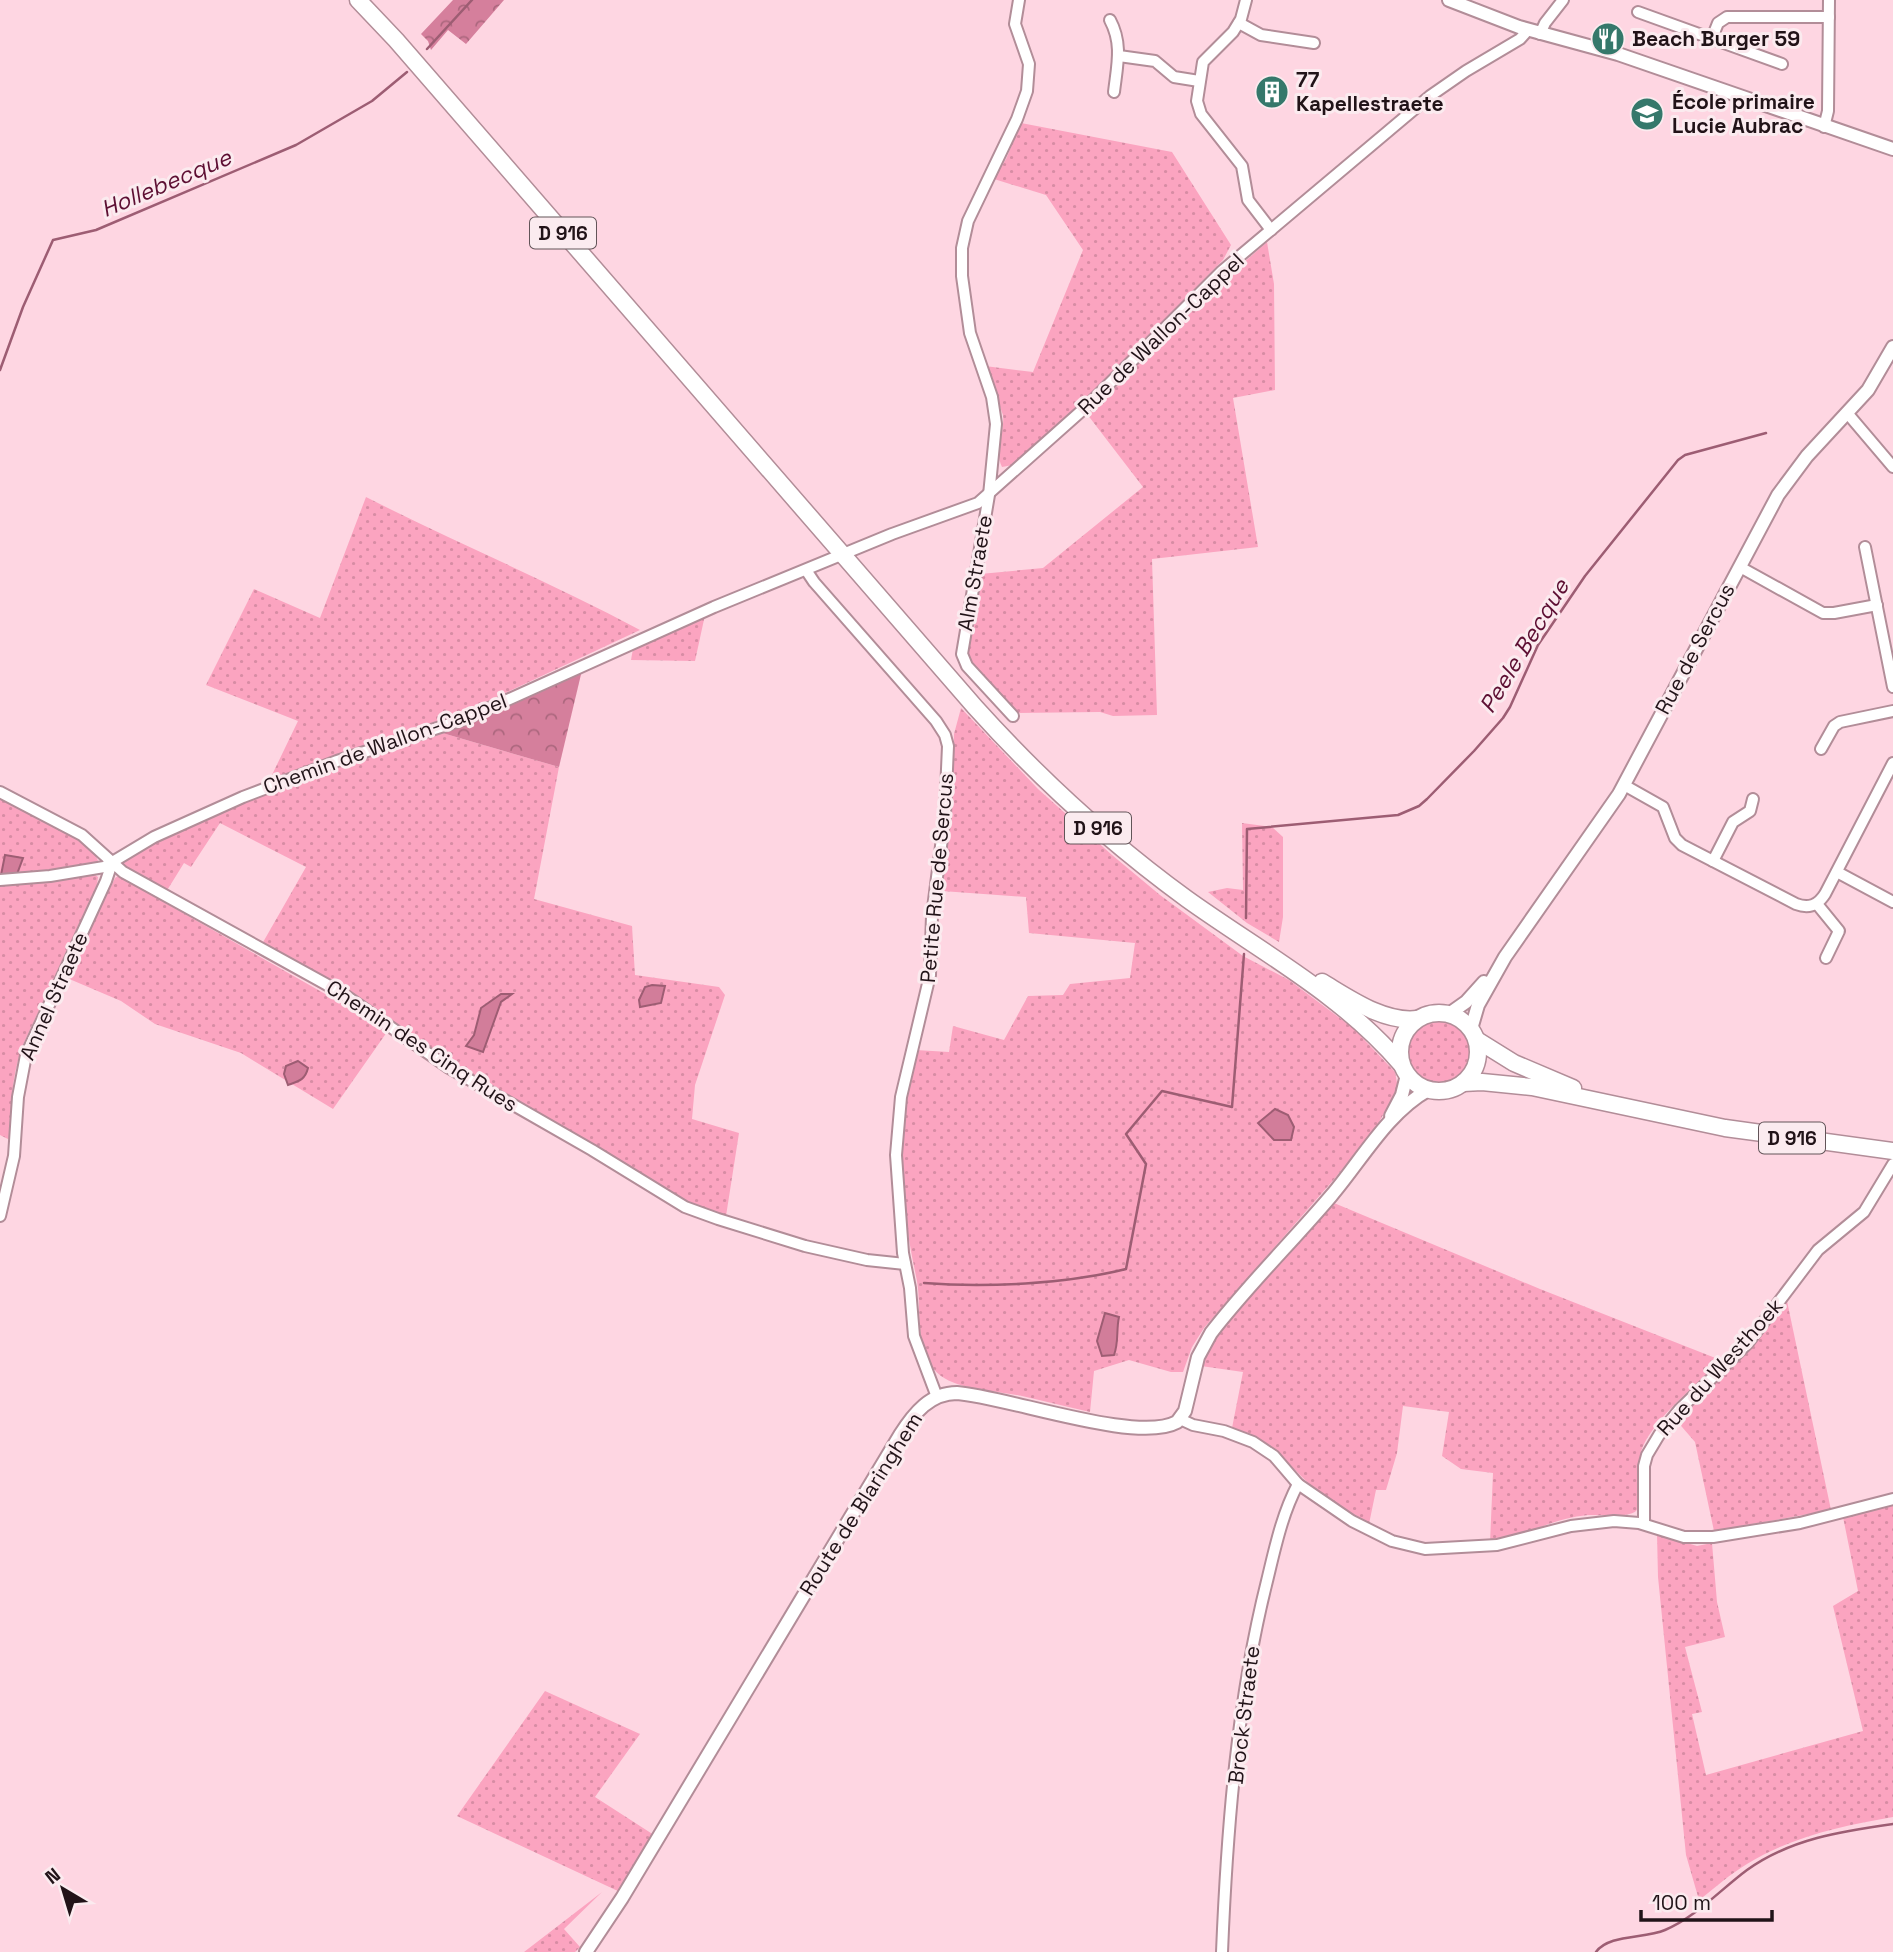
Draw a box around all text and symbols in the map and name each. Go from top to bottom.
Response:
restaurant icon: Beach Burger 59 [1589,20,1627,58]
place label: Beach Burger 59 [1632,25,1800,52]
place label: 77 Kapellestraete [1296,66,1444,117]
building icon: 77 Kapellestraete [1253,73,1291,111]
place label: École primaire Lucie Aubrac [1672,88,1815,139]
school or university icon: École primaire Lucie Aubrac [1628,95,1666,133]
water label: Hollebecque [96,142,237,224]
road number: D 916 [530,218,596,248]
street label: Rue de Wallon-Cappel [1072,247,1250,420]
street label: Alm Straete [951,513,998,633]
water label: Peele Becque [1472,572,1576,718]
street label: Rue de Sercus [1649,579,1740,719]
street label: Chemin de Wallon-Cappel [259,687,510,800]
street label: Petite Rue de Sercus [914,772,959,984]
road number: D 916 [1065,813,1131,844]
street label: Annel Straete [13,927,94,1064]
street label: Chemin des Cinq Rues [322,974,523,1118]
road number: D 916 [1759,1122,1825,1154]
street label: Rue du Westhoek [1651,1292,1789,1441]
street label: Route de Blaringhem [793,1407,928,1601]
street label: Brock Straete [1222,1644,1265,1786]
north arrow [28,1854,98,1924]
text: N [40,1862,66,1890]
scale bar [1641,1878,1772,1922]
text: 100 m [1652,1889,1711,1916]

